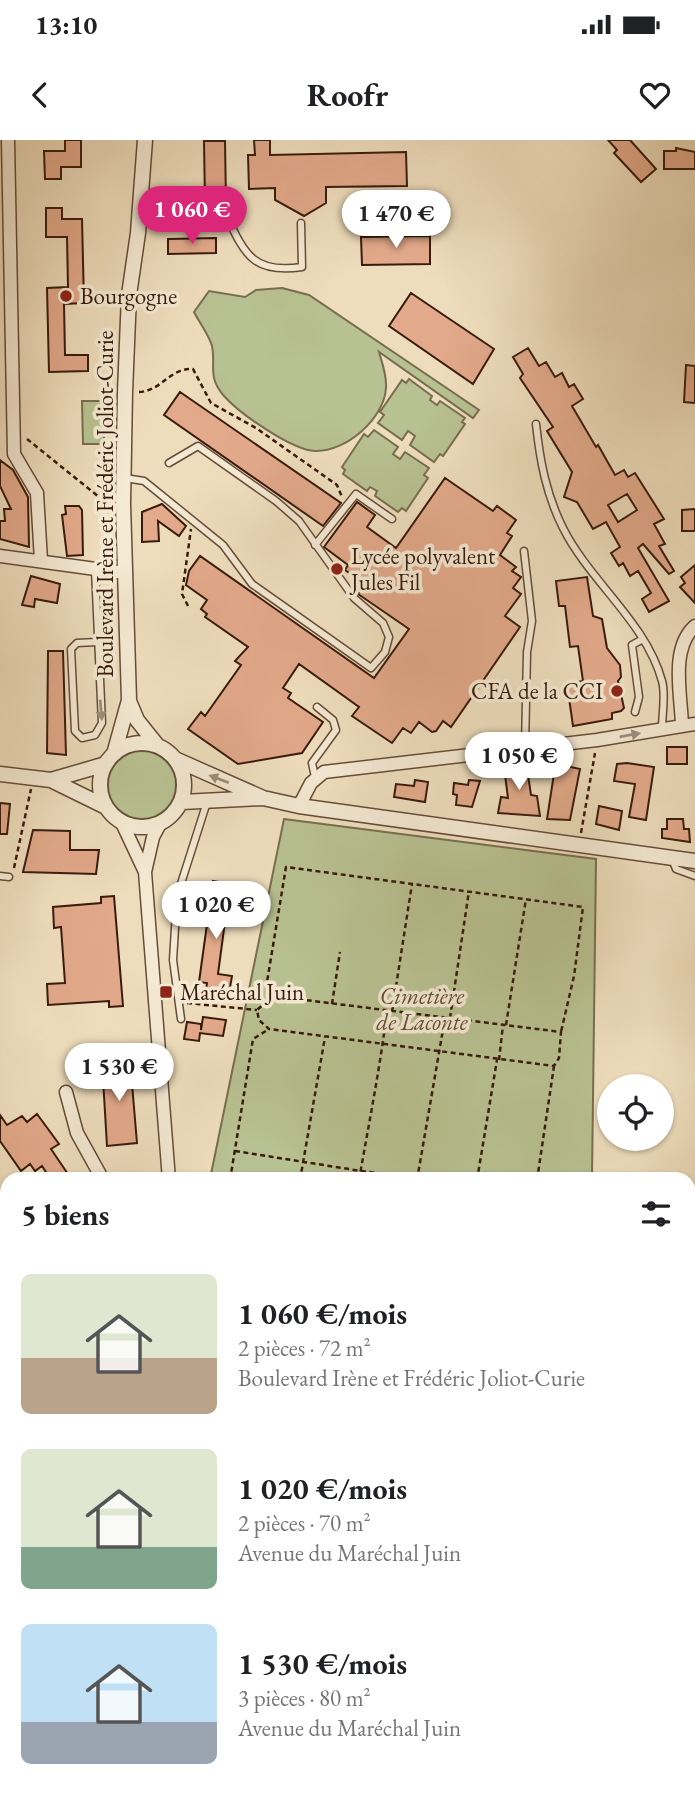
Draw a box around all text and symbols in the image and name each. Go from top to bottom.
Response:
text: 13:10 [35,8,97,42]
text: Roofr [307,74,388,116]
icon: back [21,76,59,114]
icon: heart [636,76,674,114]
pin: 1 060 € [127,186,257,246]
pin: 1 470 € [331,190,461,250]
text: 1 060 € [154,194,230,224]
text: 1 470 € [358,198,434,228]
place label: Bourgogne [80,281,177,311]
marker: Bourgogne [58,288,74,304]
street label: Boulevard Irène et Frédéric Joliot-Curie [90,330,120,678]
place label: Lycée polyvalent Jules Fil [349,541,496,597]
marker: Lycée polyvalent Jules Fil [329,561,345,577]
place label: CFA de la CCI [471,676,603,706]
marker: CFA de la CCI [609,683,625,699]
one-way arrow [96,699,107,721]
one-way arrow [619,729,641,740]
pin: 1 050 € [454,732,584,792]
text: 1 050 € [481,740,557,770]
one-way arrow [208,773,229,784]
pin: 1 020 € [151,882,281,941]
text: 1 020 € [178,889,254,919]
place label: Maréchal Juin [180,977,304,1007]
park label: Cimetière de Laconte [376,981,469,1037]
marker: Maréchal Juin [158,984,174,1000]
pin: 1 530 € [54,1044,184,1103]
text: 1 530 € [81,1051,157,1081]
map controls [597,1074,674,1151]
button: locate [597,1074,674,1151]
text: 5 biens [21,1195,109,1234]
icon: filters [637,1195,675,1233]
text: 1 060 €/mois [238,1294,407,1333]
icon: home [77,1302,161,1386]
text: 2 pièces · 72 m² [238,1333,371,1363]
text: Boulevard Irène et Frédéric Joliot-Curie [238,1363,585,1393]
text: 1 020 €/mois [238,1469,407,1508]
icon: home [77,1477,161,1561]
text: 2 pièces · 70 m² [238,1508,371,1538]
text: Avenue du Maréchal Juin [238,1538,461,1568]
text: 1 530 €/mois [238,1644,407,1683]
icon: home [77,1652,161,1736]
text: 3 pièces · 80 m² [238,1683,371,1713]
text: Avenue du Maréchal Juin [238,1713,461,1743]

